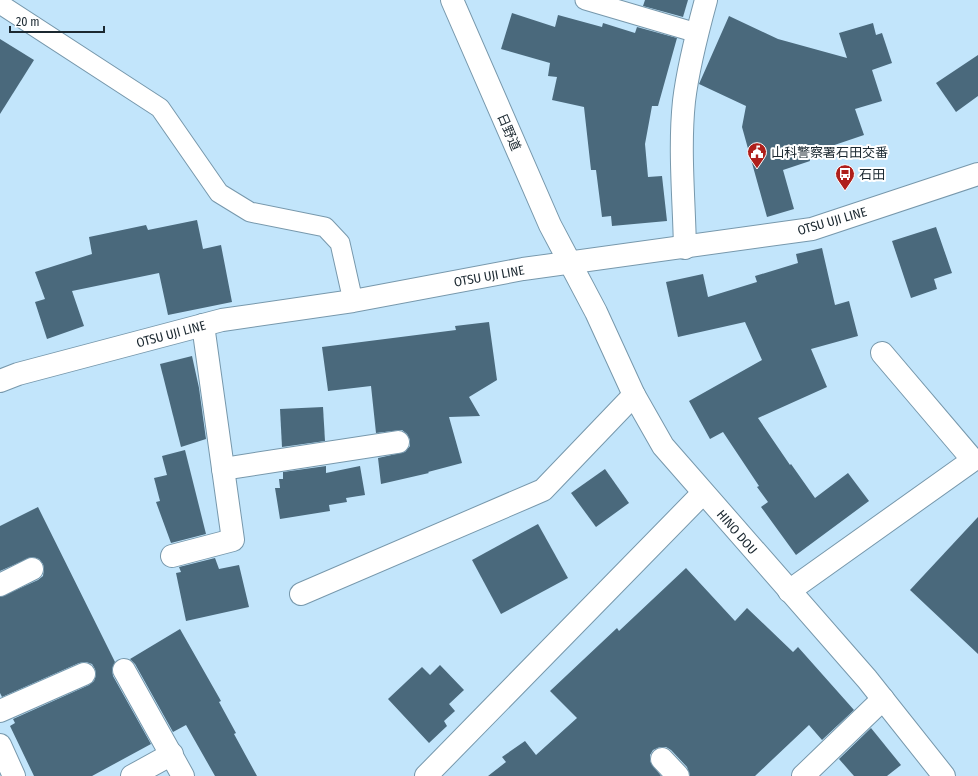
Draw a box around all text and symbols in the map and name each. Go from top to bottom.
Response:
scale bar [10,8,104,34]
text: 20 m [16,15,40,29]
street label: 日野道 [494,111,524,153]
public building icon: 山科警察署石田交番 [746,141,768,169]
place label: 山科警察署石田交番 [771,145,888,160]
bus stop icon: 石田 [834,163,856,191]
place label: 石田 [859,167,885,182]
street label: OTSU UJI LINE [796,204,868,238]
street label: OTSU UJI LINE [453,262,525,290]
street label: OTSU UJI LINE [135,318,207,350]
street label: HINO DOU [714,507,760,557]

